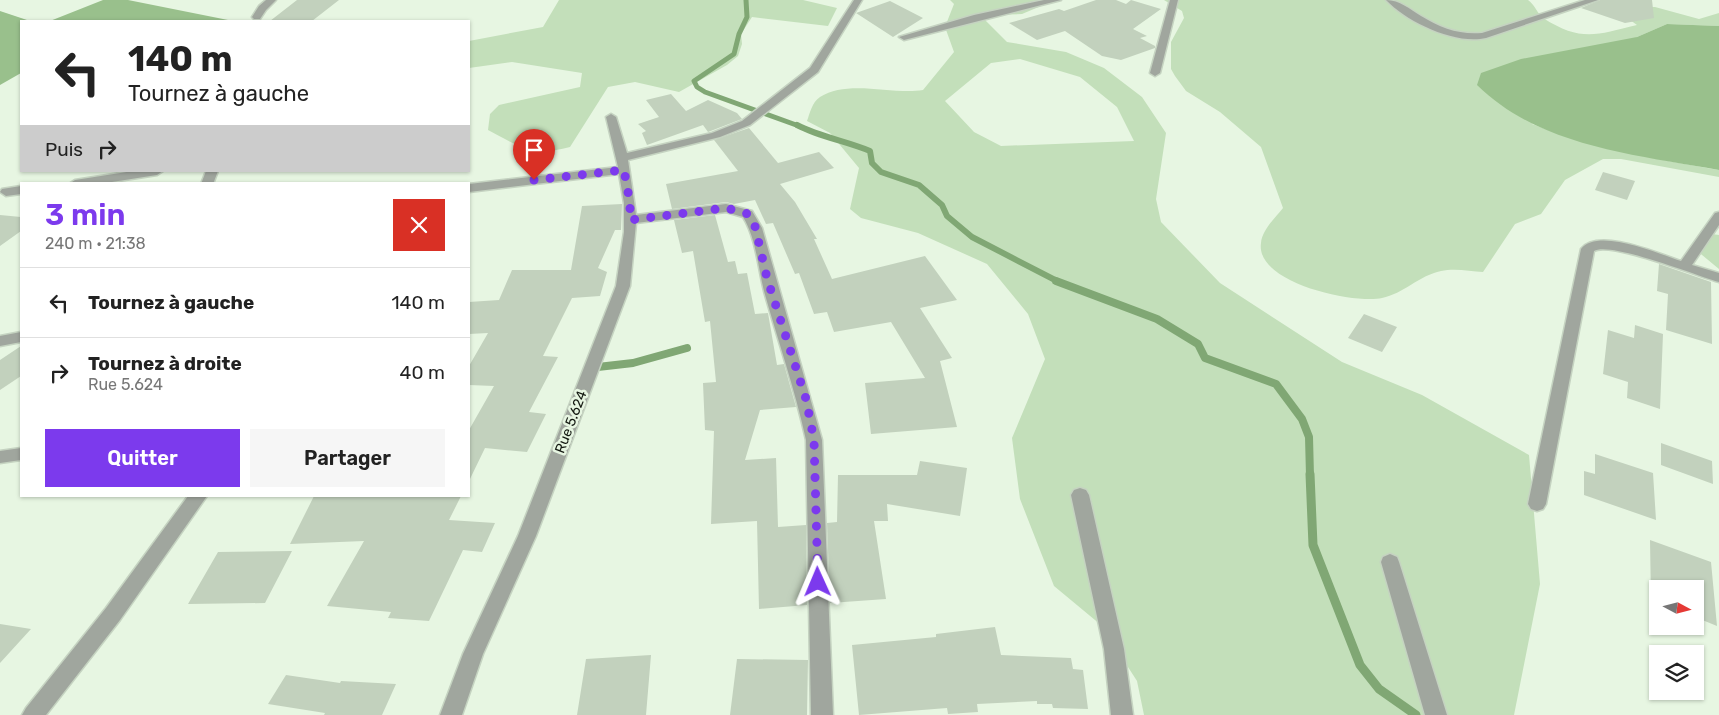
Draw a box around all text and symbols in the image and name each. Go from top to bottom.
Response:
text: 140 m [128,38,233,80]
icon: left [45,40,110,105]
text: Tournez à gauche [128,80,309,107]
pin [513,129,555,180]
icon: right [93,135,121,163]
icon: arrive [520,136,548,164]
text: Puis [45,138,83,161]
text: 3 min [45,197,125,233]
button: close [393,199,445,251]
text: 240 m · 21:38 [45,234,146,253]
icon: left [45,289,73,317]
text: Tournez à gauche [88,291,254,314]
text: 140 m [391,291,445,314]
text: Tournez à droite [88,352,242,375]
icon: right [45,359,73,387]
text: 40 m [400,361,445,384]
text: Rue 5.624 [88,375,163,394]
street label: Rue 5.624 [551,388,591,456]
button: Quitter [45,429,240,487]
button: Partager [250,429,445,487]
position arrow [791,555,843,607]
north arrow [1649,580,1704,635]
map controls [1649,580,1704,700]
button: layers [1649,645,1704,700]

